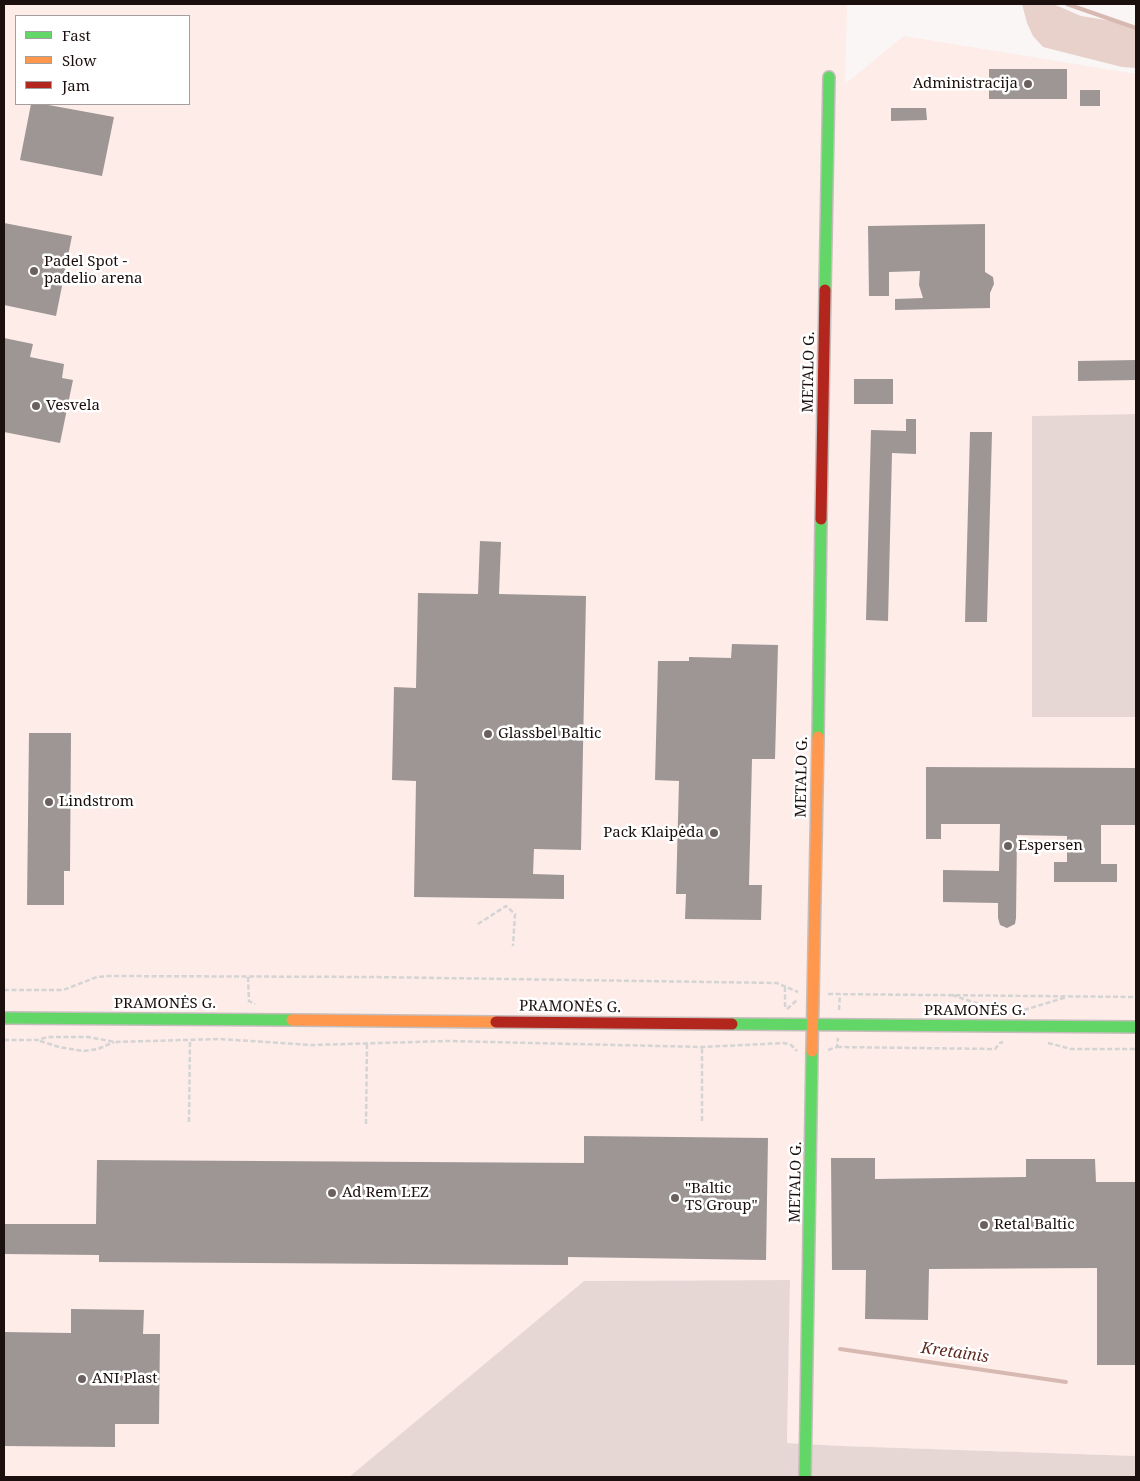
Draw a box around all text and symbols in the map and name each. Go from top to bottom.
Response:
legend [15,15,190,105]
text: Fast [62,25,91,45]
text: Slow [62,50,96,70]
text: Jam [62,75,90,95]
place label: Administracija [913,75,1018,93]
marker: Administracija [1022,78,1034,90]
place label: Padel Spot - padelio arena [44,253,143,288]
marker: Padel Spot - padelio arena [28,265,40,277]
street label: METALO G. [799,331,819,413]
place label: Vesvela [46,397,100,415]
marker: Vesvela [30,400,42,412]
place label: Glassbel Baltic [498,725,601,743]
marker: Glassbel Baltic [482,728,494,740]
street label: METALO G. [792,736,812,818]
place label: Lindstrom [59,793,134,811]
marker: Lindstrom [43,796,55,808]
place label: Pack Klaipėda [603,824,704,842]
marker: Pack Klaipėda [708,827,720,839]
place label: Espersen [1018,837,1083,855]
marker: Espersen [1002,840,1014,852]
street label: PRAMONĖS G. [114,995,216,1013]
street label: PRAMONĖS G. [519,997,621,1017]
street label: PRAMONĖS G. [924,1002,1026,1020]
street label: METALO G. [786,1141,806,1223]
place label: "Baltic TS Group" [685,1180,758,1215]
place label: Ad Rem LEZ [342,1184,429,1202]
marker: Ad Rem LEZ [326,1187,338,1199]
marker: "Baltic TS Group" [669,1192,681,1204]
place label: Retal Baltic [994,1216,1075,1234]
marker: Retal Baltic [978,1219,990,1231]
water label: Kretainis [920,1339,990,1367]
place label: ANI Plast [92,1370,158,1388]
marker: ANI Plast [76,1373,88,1385]

